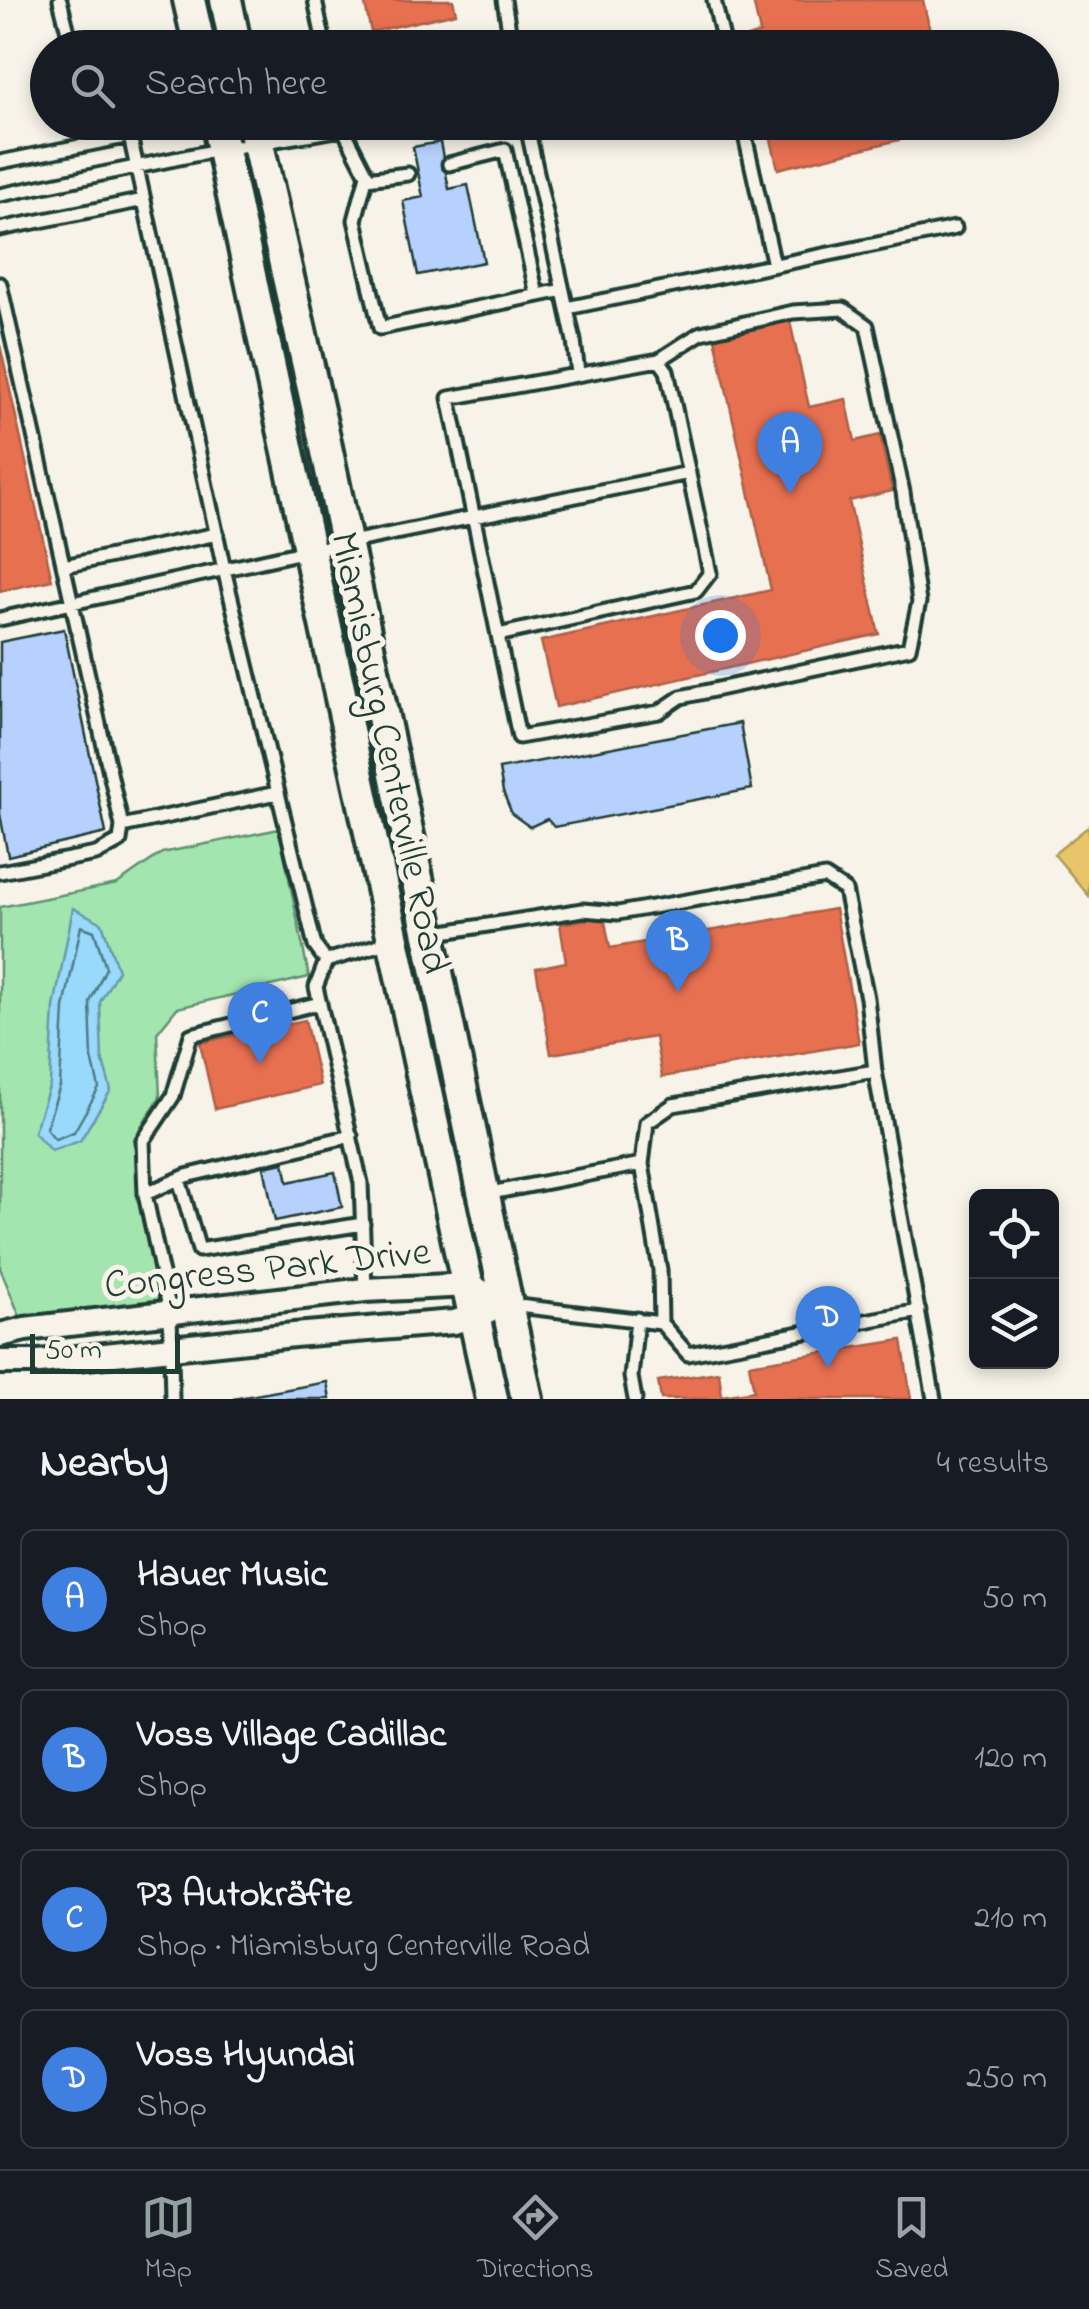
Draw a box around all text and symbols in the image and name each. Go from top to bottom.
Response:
search box [30,30,1059,140]
text: Search here [145,57,327,113]
icon: search [65,58,120,113]
pin: A [758,412,822,494]
street label: Miamisburg Centerville Road [312,527,463,979]
your location [695,610,746,661]
pin: B [646,910,710,992]
pin: C [228,982,292,1064]
map controls [969,1189,1059,1369]
button: locate [969,1189,1059,1279]
street label: Congress Park Drive [102,1224,433,1317]
button: layers [969,1279,1059,1369]
pin: D [796,1286,860,1368]
scale bar [30,1329,180,1374]
text: 50 m [45,1331,102,1372]
text: Nearby [40,1434,168,1495]
text: 4 results [937,1441,1049,1488]
text: Hauer Music [137,1548,327,1604]
text: A [65,1576,84,1623]
text: 50 m [982,1576,1047,1623]
text: Shop [137,1604,207,1651]
text: Voss Village Cadillac [137,1708,446,1764]
text: B [64,1736,85,1783]
text: 120 m [974,1736,1047,1783]
text: Shop [137,1764,207,1811]
text: P3 Autokräfte [137,1868,352,1924]
text: C [66,1896,83,1943]
text: 210 m [974,1896,1047,1943]
text: Shop · Miamisburg Centerville Road [137,1924,590,1971]
text: Voss Hyundai [137,2028,355,2084]
text: D [63,2056,86,2103]
text: 250 m [966,2056,1047,2103]
text: Shop [137,2084,207,2131]
tab: Map [141,2190,196,2291]
tab: Directions [477,2190,594,2291]
tab: Saved [875,2190,948,2291]

